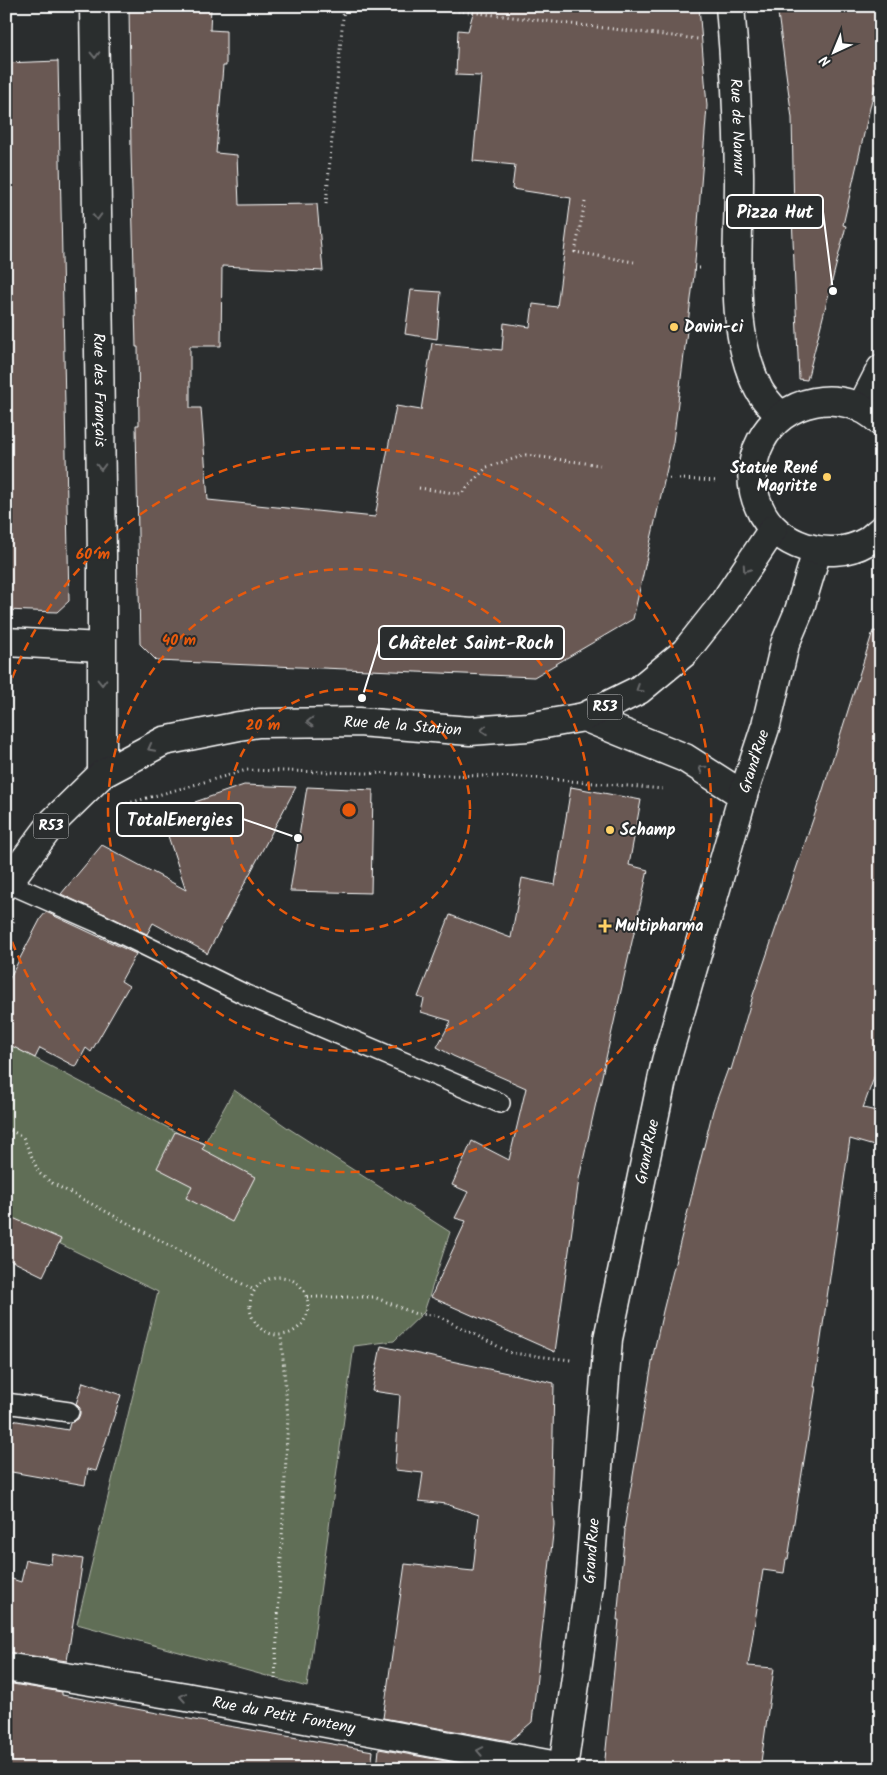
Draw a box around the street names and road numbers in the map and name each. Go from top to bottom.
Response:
street label: Rue de Namur [723,78,752,177]
street label: Rue des Français [86,333,113,447]
road number: R53 [588,694,622,720]
street label: Rue de la Station [344,709,463,743]
street label: Grand'Rue [732,726,776,796]
road number: R53 [34,814,68,838]
street label: Grand'Rue [628,1117,666,1186]
street label: Grand'Rue [577,1517,607,1585]
street label: Rue du Petit Fonteny [210,1690,358,1741]

